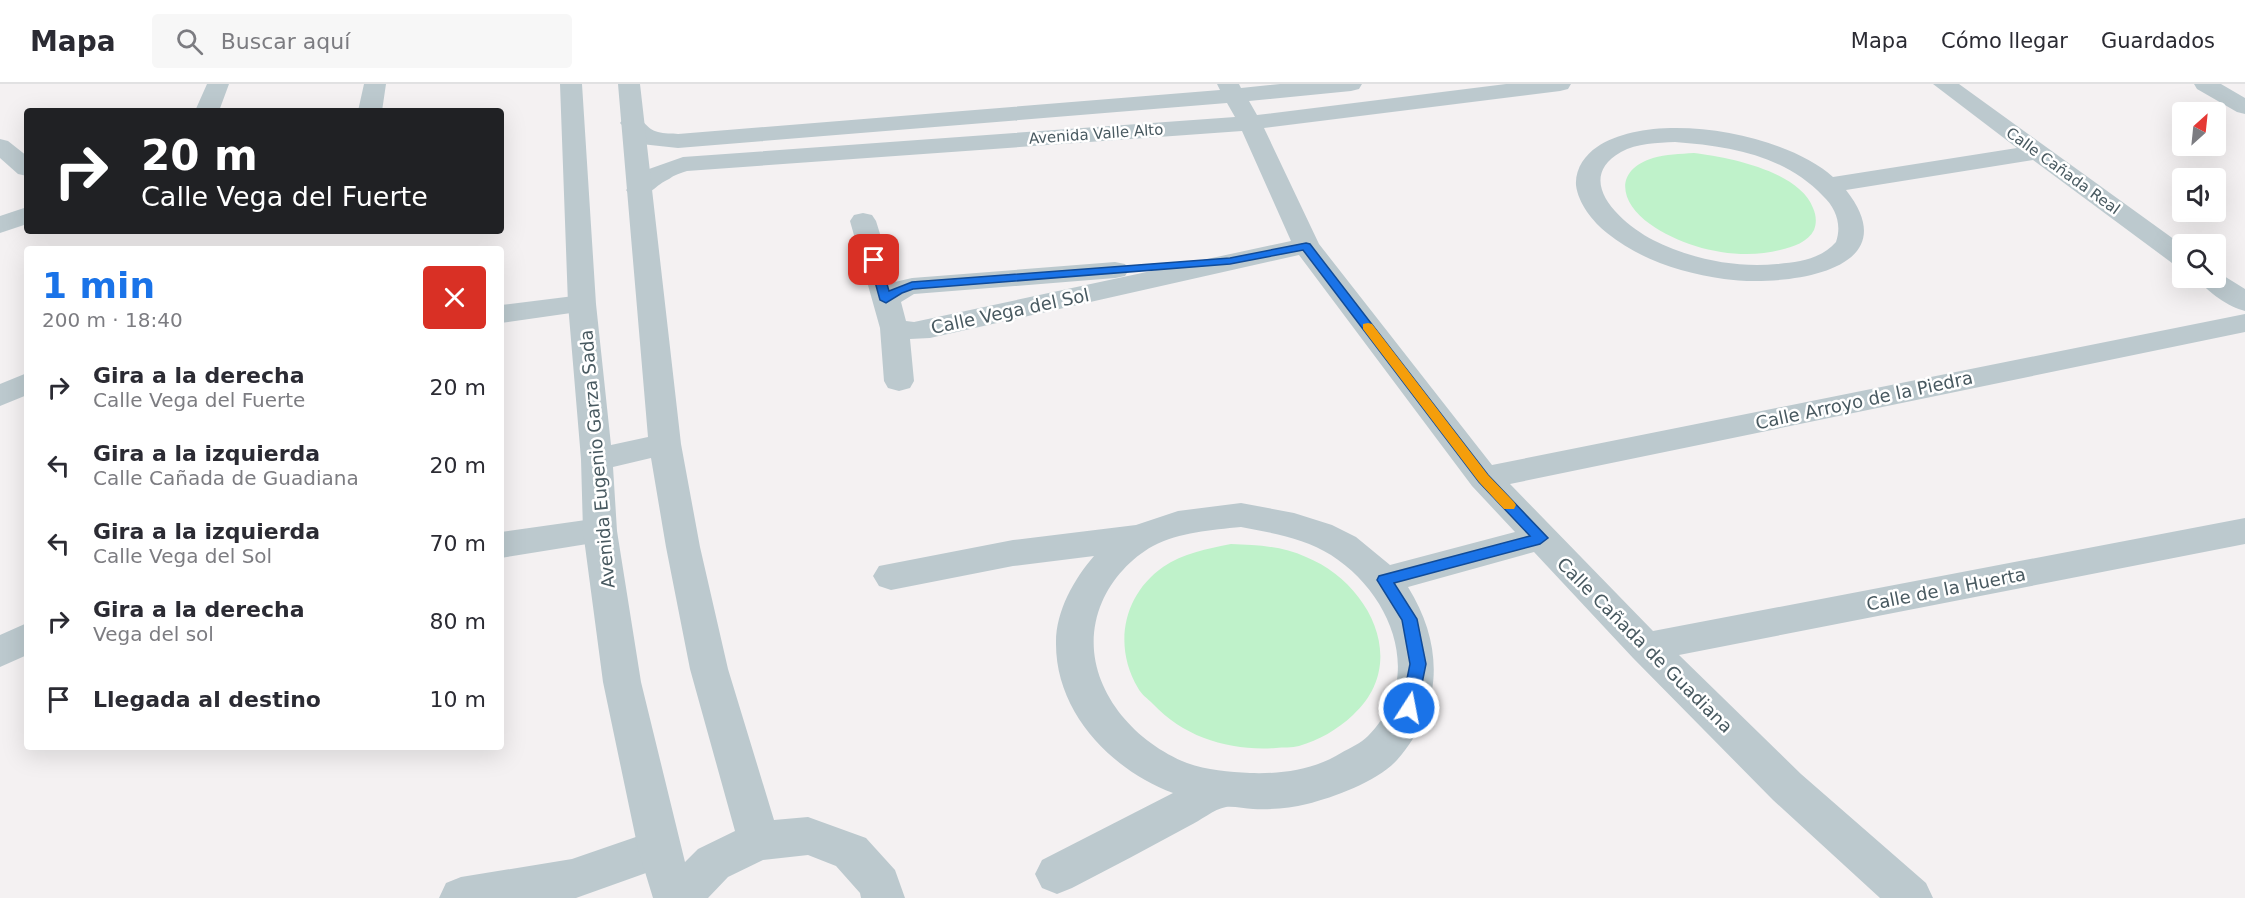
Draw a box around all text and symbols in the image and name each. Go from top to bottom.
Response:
search box [152,14,572,68]
text: Mapa [30,25,116,58]
icon: search [173,25,206,58]
text: Buscar aquí [221,29,350,54]
text: Mapa [1851,29,1908,53]
text: Cómo llegar [1941,29,2068,53]
text: Guardados [2101,29,2215,53]
north arrow [2172,102,2226,156]
map controls [2172,102,2226,288]
street label: Avenida Valle Alto [1028,120,1164,148]
street label: Calle Cañada Real [2003,124,2123,218]
text: 20 m [141,131,258,180]
icon: right [42,132,120,210]
button: sound [2172,168,2226,222]
text: Calle Vega del Fuerte [141,181,428,212]
pin [848,234,899,285]
button: search [2172,234,2226,288]
icon: arrive [857,243,890,276]
text: 1 min [42,265,155,306]
button: close [423,266,486,329]
street label: Calle Vega del Sol [929,284,1091,338]
text: 200 m · 18:40 [42,308,183,332]
street label: Avenida Eugenio Garza Sada [575,329,619,589]
text: Gira a la derecha [93,363,305,388]
street label: Calle Arroyo de la Piedra [1753,367,1975,433]
icon: right [42,371,75,404]
text: 20 m [430,375,486,400]
text: Calle Vega del Fuerte [93,388,305,412]
text: Gira a la izquierda [93,441,320,466]
icon: left [42,449,75,482]
text: 20 m [430,453,486,478]
text: Calle Cañada de Guadiana [93,466,359,490]
text: Gira a la izquierda [93,519,320,544]
icon: left [42,527,75,560]
text: 70 m [430,531,486,556]
text: Calle Vega del Sol [93,544,272,568]
street label: Calle Cañada de Guadiana [1553,553,1737,737]
street label: Calle de la Huerta [1865,563,2027,615]
text: Gira a la derecha [93,597,305,622]
icon: right [42,605,75,638]
text: 80 m [430,609,486,634]
text: Vega del sol [93,622,214,646]
position arrow [1377,676,1441,740]
icon: arrive [42,683,75,716]
text: Llegada al destino [93,687,321,712]
text: 10 m [430,687,486,712]

